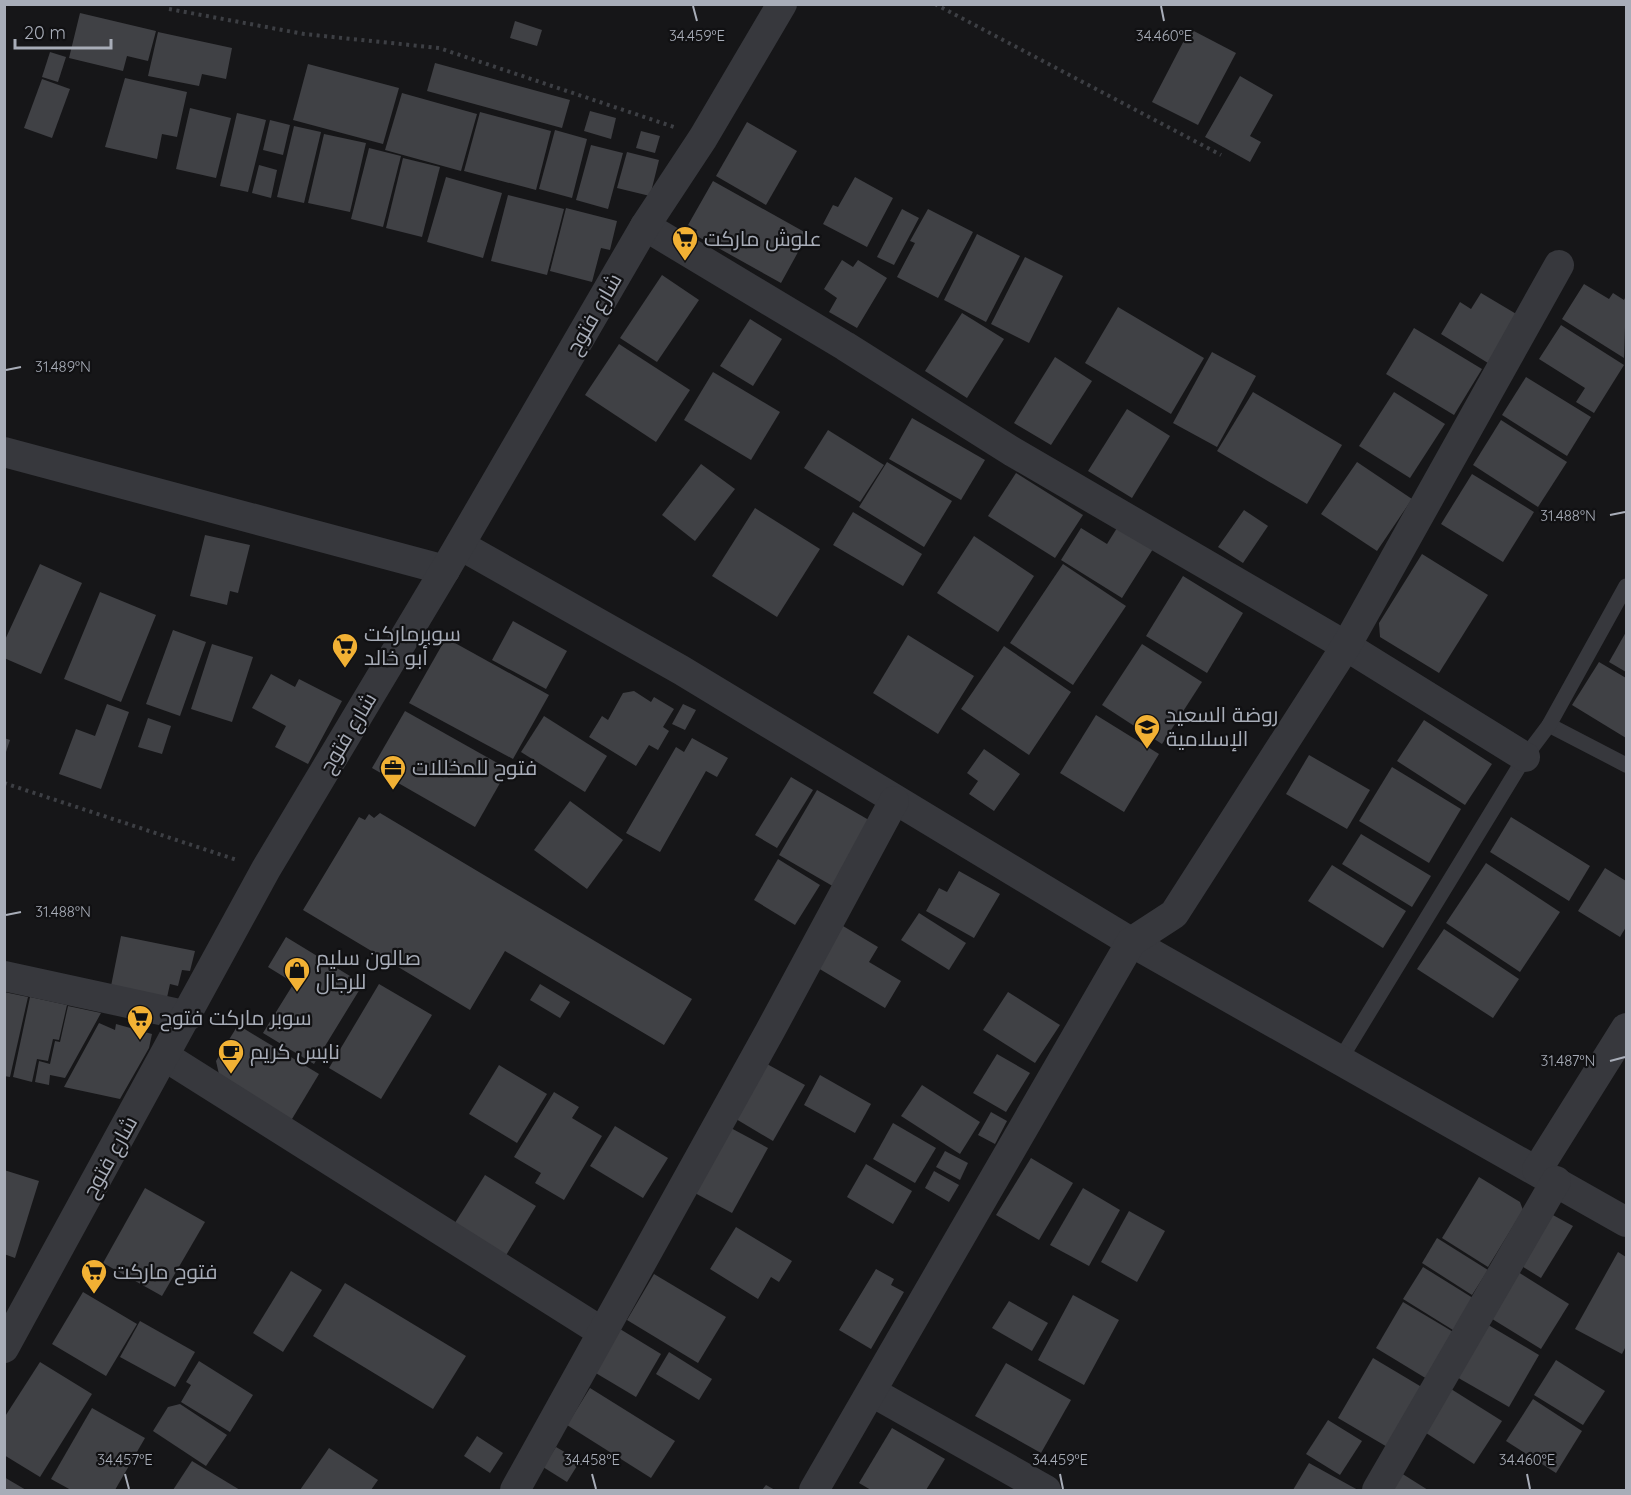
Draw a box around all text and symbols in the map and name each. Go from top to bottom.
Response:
scale bar [15,12,111,50]
text: 20 m [24,21,66,44]
text: 34.459°E [669,26,725,45]
text: 34.460°E [1136,26,1192,45]
supermarket icon: علوش ماركت [670,224,700,262]
place label: علوش ماركت [704,225,822,252]
street label: شارع فتوح [559,268,629,360]
text: 31.489°N [35,357,91,376]
text: 31.488°N [1540,506,1596,525]
place label: سوبرماركت أبو خالد [364,620,461,670]
supermarket icon: سوبرماركت أبو خالد [330,631,360,669]
street label: شارع فتوح [313,687,383,779]
place label: روضة السعيد الإسلامية [1166,701,1278,752]
school or university icon: روضة السعيد الإسلامية [1132,712,1162,750]
office icon: فتوح للمخللات [378,753,408,791]
place label: فتوح للمخللات [412,754,537,782]
text: 31.488°N [35,902,91,921]
place label: صالون سليم للرجال [316,944,421,995]
shop icon: صالون سليم للرجال [282,955,312,993]
supermarket icon: سوبر ماركت فتوح [125,1003,155,1041]
place label: سوبر ماركت فتوح [160,1004,312,1032]
cafe icon: نايس كريم [216,1037,246,1075]
place label: نايس كريم [250,1038,340,1066]
text: 31.487°N [1541,1051,1595,1070]
street label: شارع فتوح [76,1111,144,1203]
supermarket icon: فتوح ماركت [79,1257,109,1295]
place label: فتوح ماركت [113,1258,217,1286]
text: 34.457°E [97,1450,153,1469]
text: 34.458°E [564,1450,620,1469]
text: 34.459°E [1032,1450,1088,1469]
text: 34.460°E [1499,1450,1555,1469]

